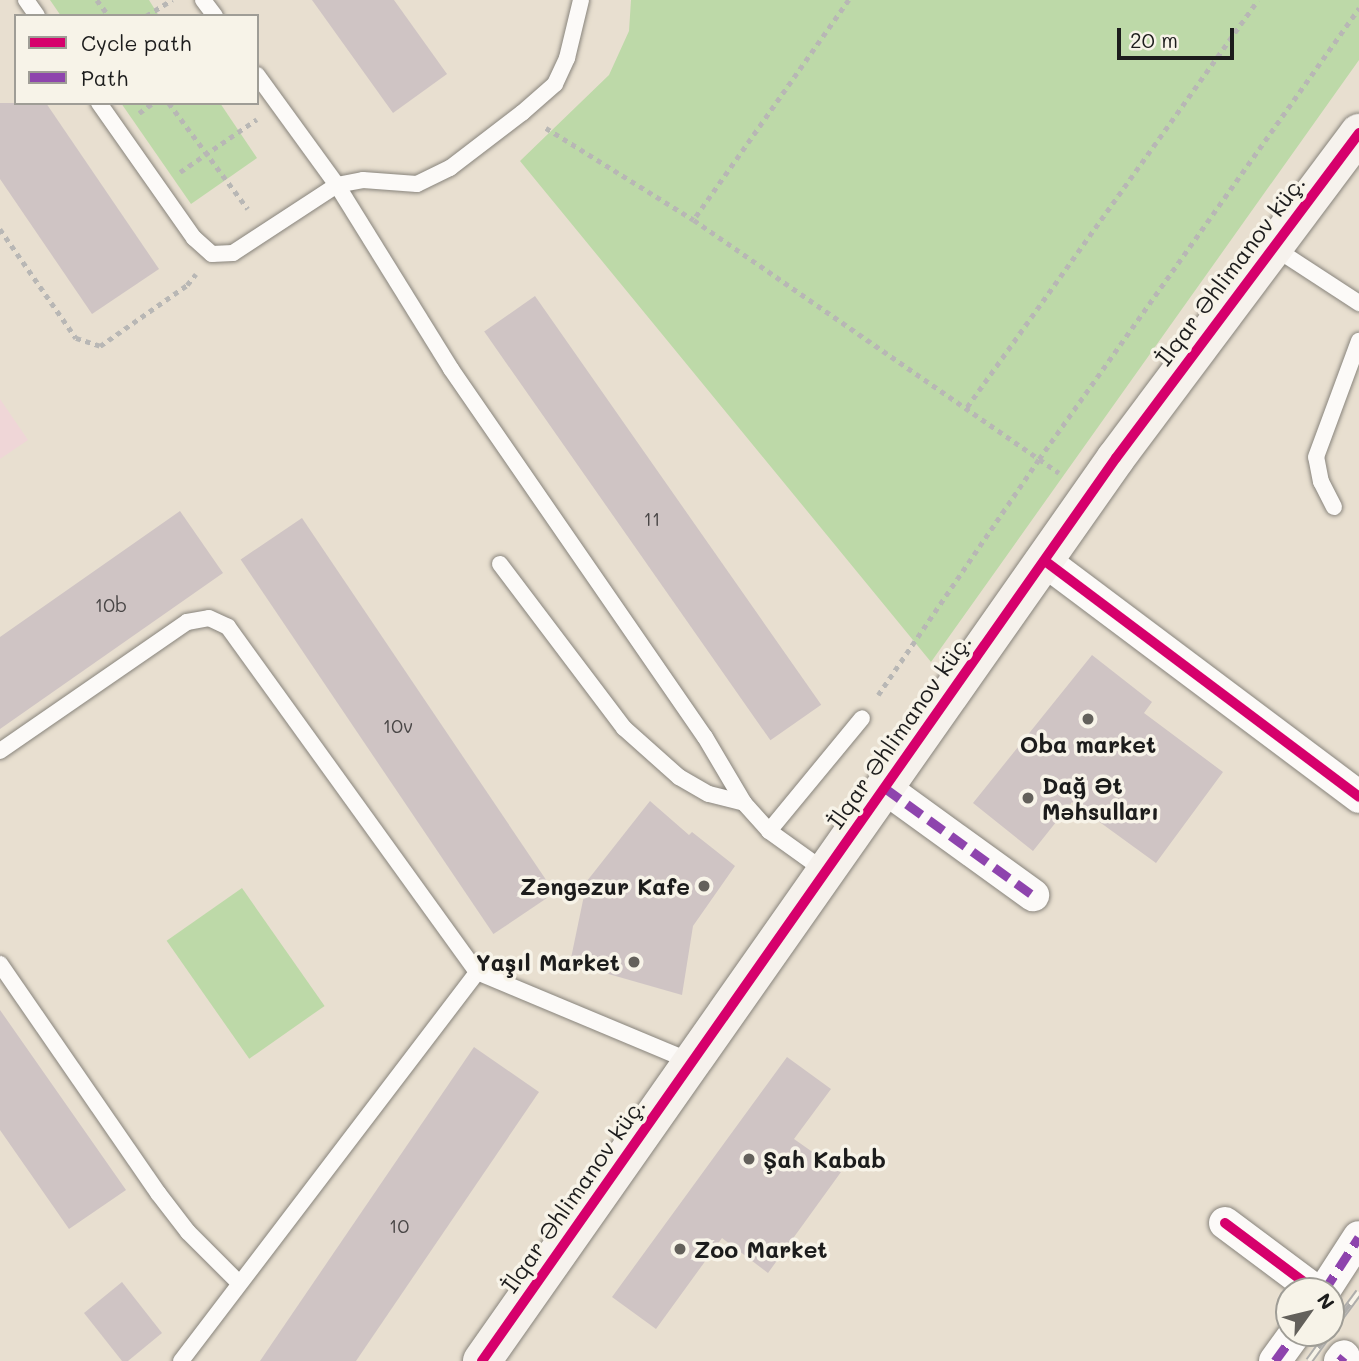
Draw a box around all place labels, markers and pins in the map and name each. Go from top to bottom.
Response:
marker: Oba market [1080,711,1096,727]
place label: Oba market [1020,730,1156,758]
place label: Dağ Ət Məhsulları [1042,771,1159,825]
marker: Dağ Ət Məhsulları [1020,790,1036,806]
place label: Zəngəzur Kafe [520,872,690,900]
marker: Zəngəzur Kafe [696,878,712,894]
place label: Yaşıl Market [476,948,620,976]
marker: Yaşıl Market [626,954,642,970]
place label: Şah Kabab [763,1145,886,1173]
marker: Şah Kabab [741,1151,757,1167]
place label: Zoo Market [694,1235,828,1263]
marker: Zoo Market [672,1241,688,1257]

